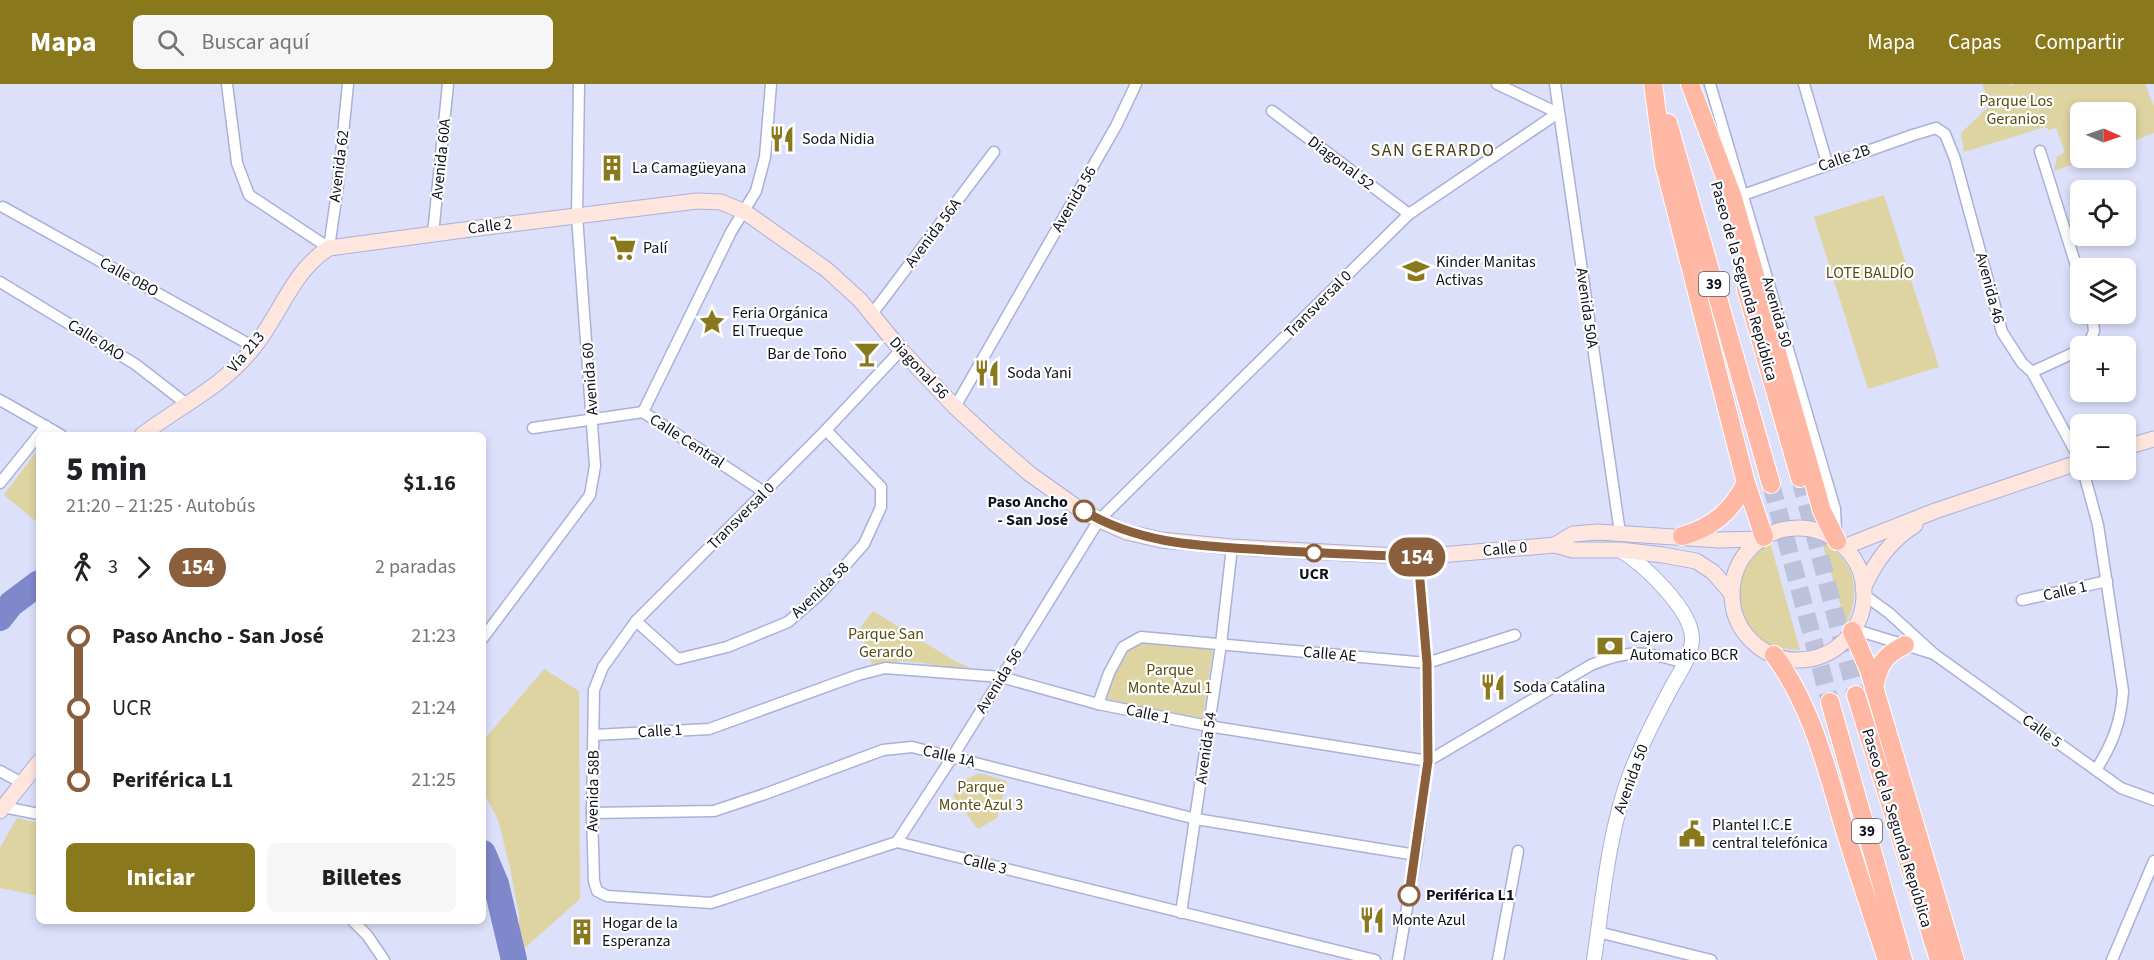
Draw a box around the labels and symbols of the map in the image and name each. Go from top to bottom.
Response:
park label: Parque Los Geranios [1979,90,2053,130]
north arrow [2070,102,2136,168]
street label: Avenida 60A [426,117,456,201]
restaurant icon: Soda Nidia [767,124,797,154]
place label: Soda Nidia [802,128,875,150]
street label: Avenida 62 [324,129,354,203]
street label: Diagonal 52 [1303,131,1379,195]
district label: SAN GERARDO [1371,138,1495,163]
street label: Calle 2B [1815,139,1873,177]
building icon: La Camagüeyana [597,153,627,183]
place label: La Camagüeyana [632,157,746,179]
street label: Avenida 56 [1046,162,1102,236]
street label: Paseo de la Segunda República [1705,179,1783,383]
street label: Avenida 56A [900,194,966,272]
street label: Calle 2 [467,212,513,240]
supermarket icon: Palí [608,233,638,263]
place label: Palí [643,237,669,259]
street label: Avenida 46 [1970,250,2010,326]
place label: Kinder Manitas Activas [1436,251,1536,291]
street label: Calle 0BO [95,252,163,302]
school or university icon: Kinder Manitas Activas [1401,256,1431,286]
park label: LOTE BALDÍO [1826,262,1914,284]
street label: Transversal 0 [1279,265,1357,343]
street label: Avenida 50A [1570,266,1604,350]
road number: 39 [1699,272,1729,296]
street label: Avenida 50 [1756,274,1798,350]
place label: Feria Orgánica El Trueque [732,302,828,342]
place icon: Feria Orgánica El Trueque [697,307,727,337]
street label: Calle 0AO [63,314,129,366]
street label: Vía 213 [222,327,270,377]
street label: Diagonal 56 [884,332,954,404]
bar icon: Bar de Toño [852,339,882,369]
street label: Avenida 60 [576,342,604,416]
place label: Bar de Toño [767,343,847,365]
restaurant icon: Soda Yani [972,358,1002,388]
place label: Soda Yani [1007,362,1072,384]
street label: Calle Central [645,409,729,473]
street label: Transversal 0 [702,477,780,555]
place label: Paso Ancho - San José [988,491,1068,531]
marker: Paso Ancho - San José [1073,500,1095,522]
street label: Calle 0 [1482,536,1528,562]
line badge: 154 [1382,538,1452,576]
marker: UCR [1305,544,1323,562]
street label: Avenida 58 [786,557,854,623]
place label: UCR [1299,563,1329,585]
street label: Calle 1 [2041,575,2089,607]
park label: Parque San Gerardo [848,623,924,663]
place label: Cajero Automatico BCR [1630,626,1738,666]
bank icon: Cajero Automatico BCR [1595,631,1625,661]
street label: Calle AE [1302,641,1358,667]
street label: Avenida 56 [970,644,1028,718]
park label: Parque Monte Azul 1 [1128,659,1212,699]
restaurant icon: Soda Catalina [1478,672,1508,702]
place label: Soda Catalina [1513,676,1605,698]
street label: Calle 1 [1124,699,1172,729]
street label: Calle 5 [2018,709,2066,753]
street label: Avenida 54 [1190,710,1222,786]
street label: Calle 1 [637,719,683,743]
street label: Paseo de la Segunda República [1856,726,1938,930]
street label: Calle 1A [921,739,978,773]
street label: Avenida 50 [1608,741,1654,817]
street label: Avenida 58B [581,750,605,832]
park label: Parque Monte Azul 3 [939,776,1023,816]
place label: Plantel I.C.E central telefónica [1712,814,1828,854]
public building icon: Plantel I.C.E central telefónica [1677,819,1707,849]
road number: 39 [1852,819,1882,843]
street label: Calle 3 [961,848,1009,880]
marker: Periférica L1 [1398,884,1420,906]
place label: Periférica L1 [1426,884,1514,906]
restaurant icon: Monte Azul [1357,905,1387,935]
place label: Monte Azul [1392,909,1466,931]
place label: Hogar de la Esperanza [602,912,678,952]
building icon: Hogar de la Esperanza [567,917,597,947]

